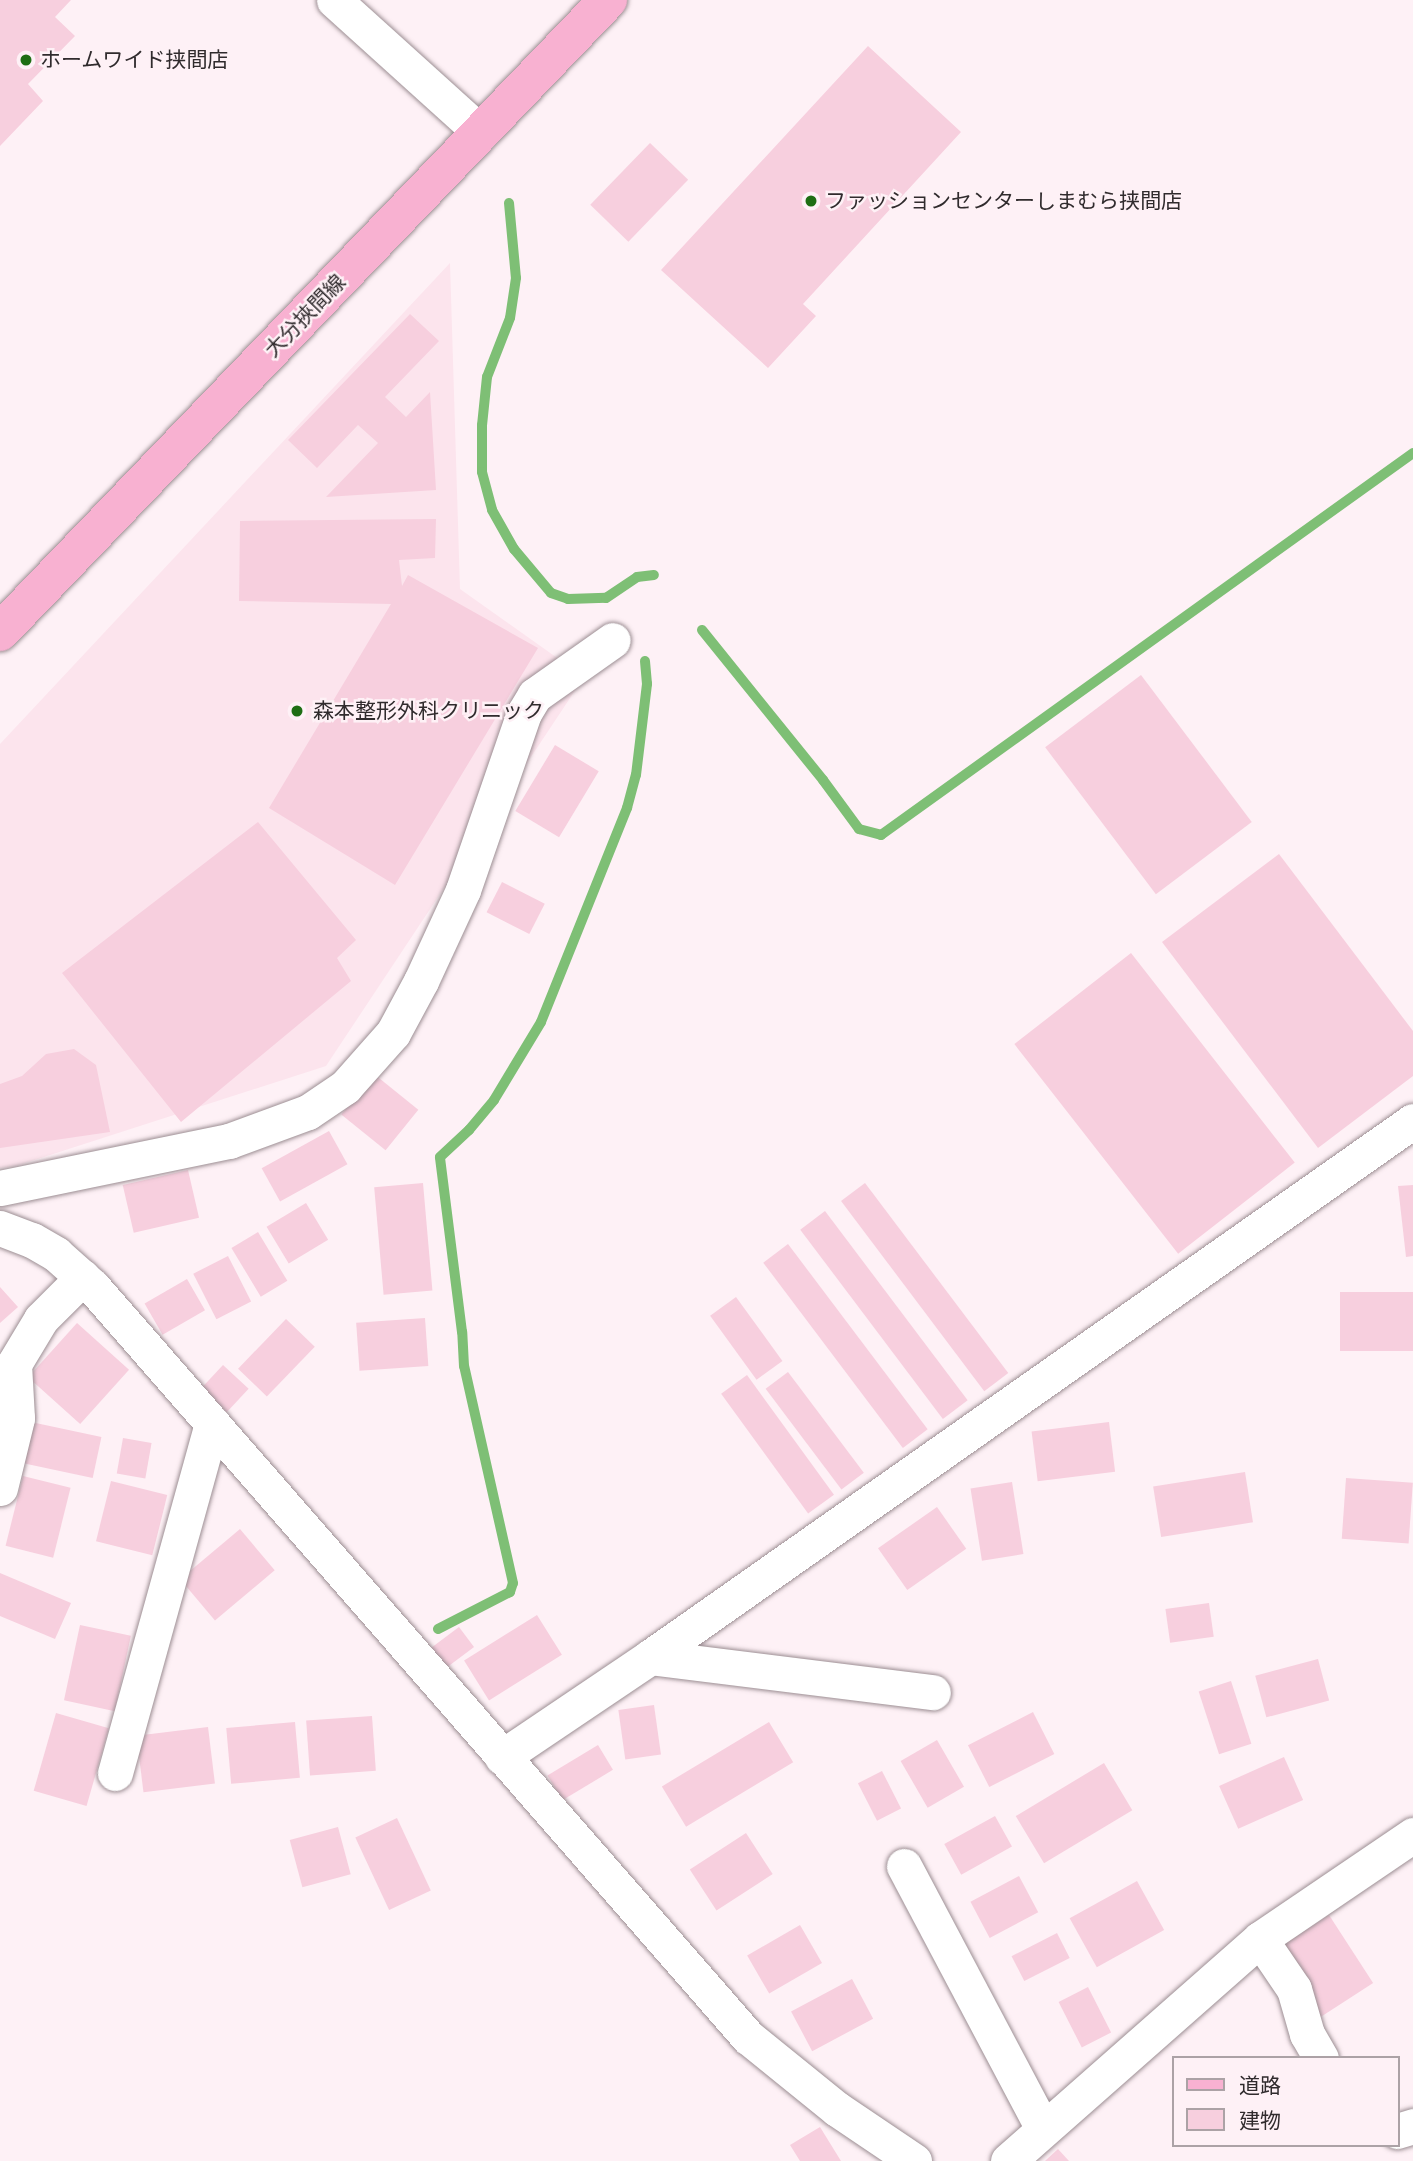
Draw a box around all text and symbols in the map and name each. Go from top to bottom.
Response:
place label: ホームワイド挟間店 [40,47,229,73]
marker: ホームワイド挟間店 [18,52,34,68]
place label: ファッションセンターしまむら挟間店 [825,188,1182,214]
marker: ファッションセンターしまむら挟間店 [803,193,819,209]
street label: 大分挾間線 [259,269,351,363]
place label: 森本整形外科クリニック [313,698,544,724]
marker: 森本整形外科クリニック [287,701,307,721]
legend [1172,2056,1399,2147]
text: 道路 [1239,2072,1281,2100]
text: 建物 [1239,2107,1281,2135]

